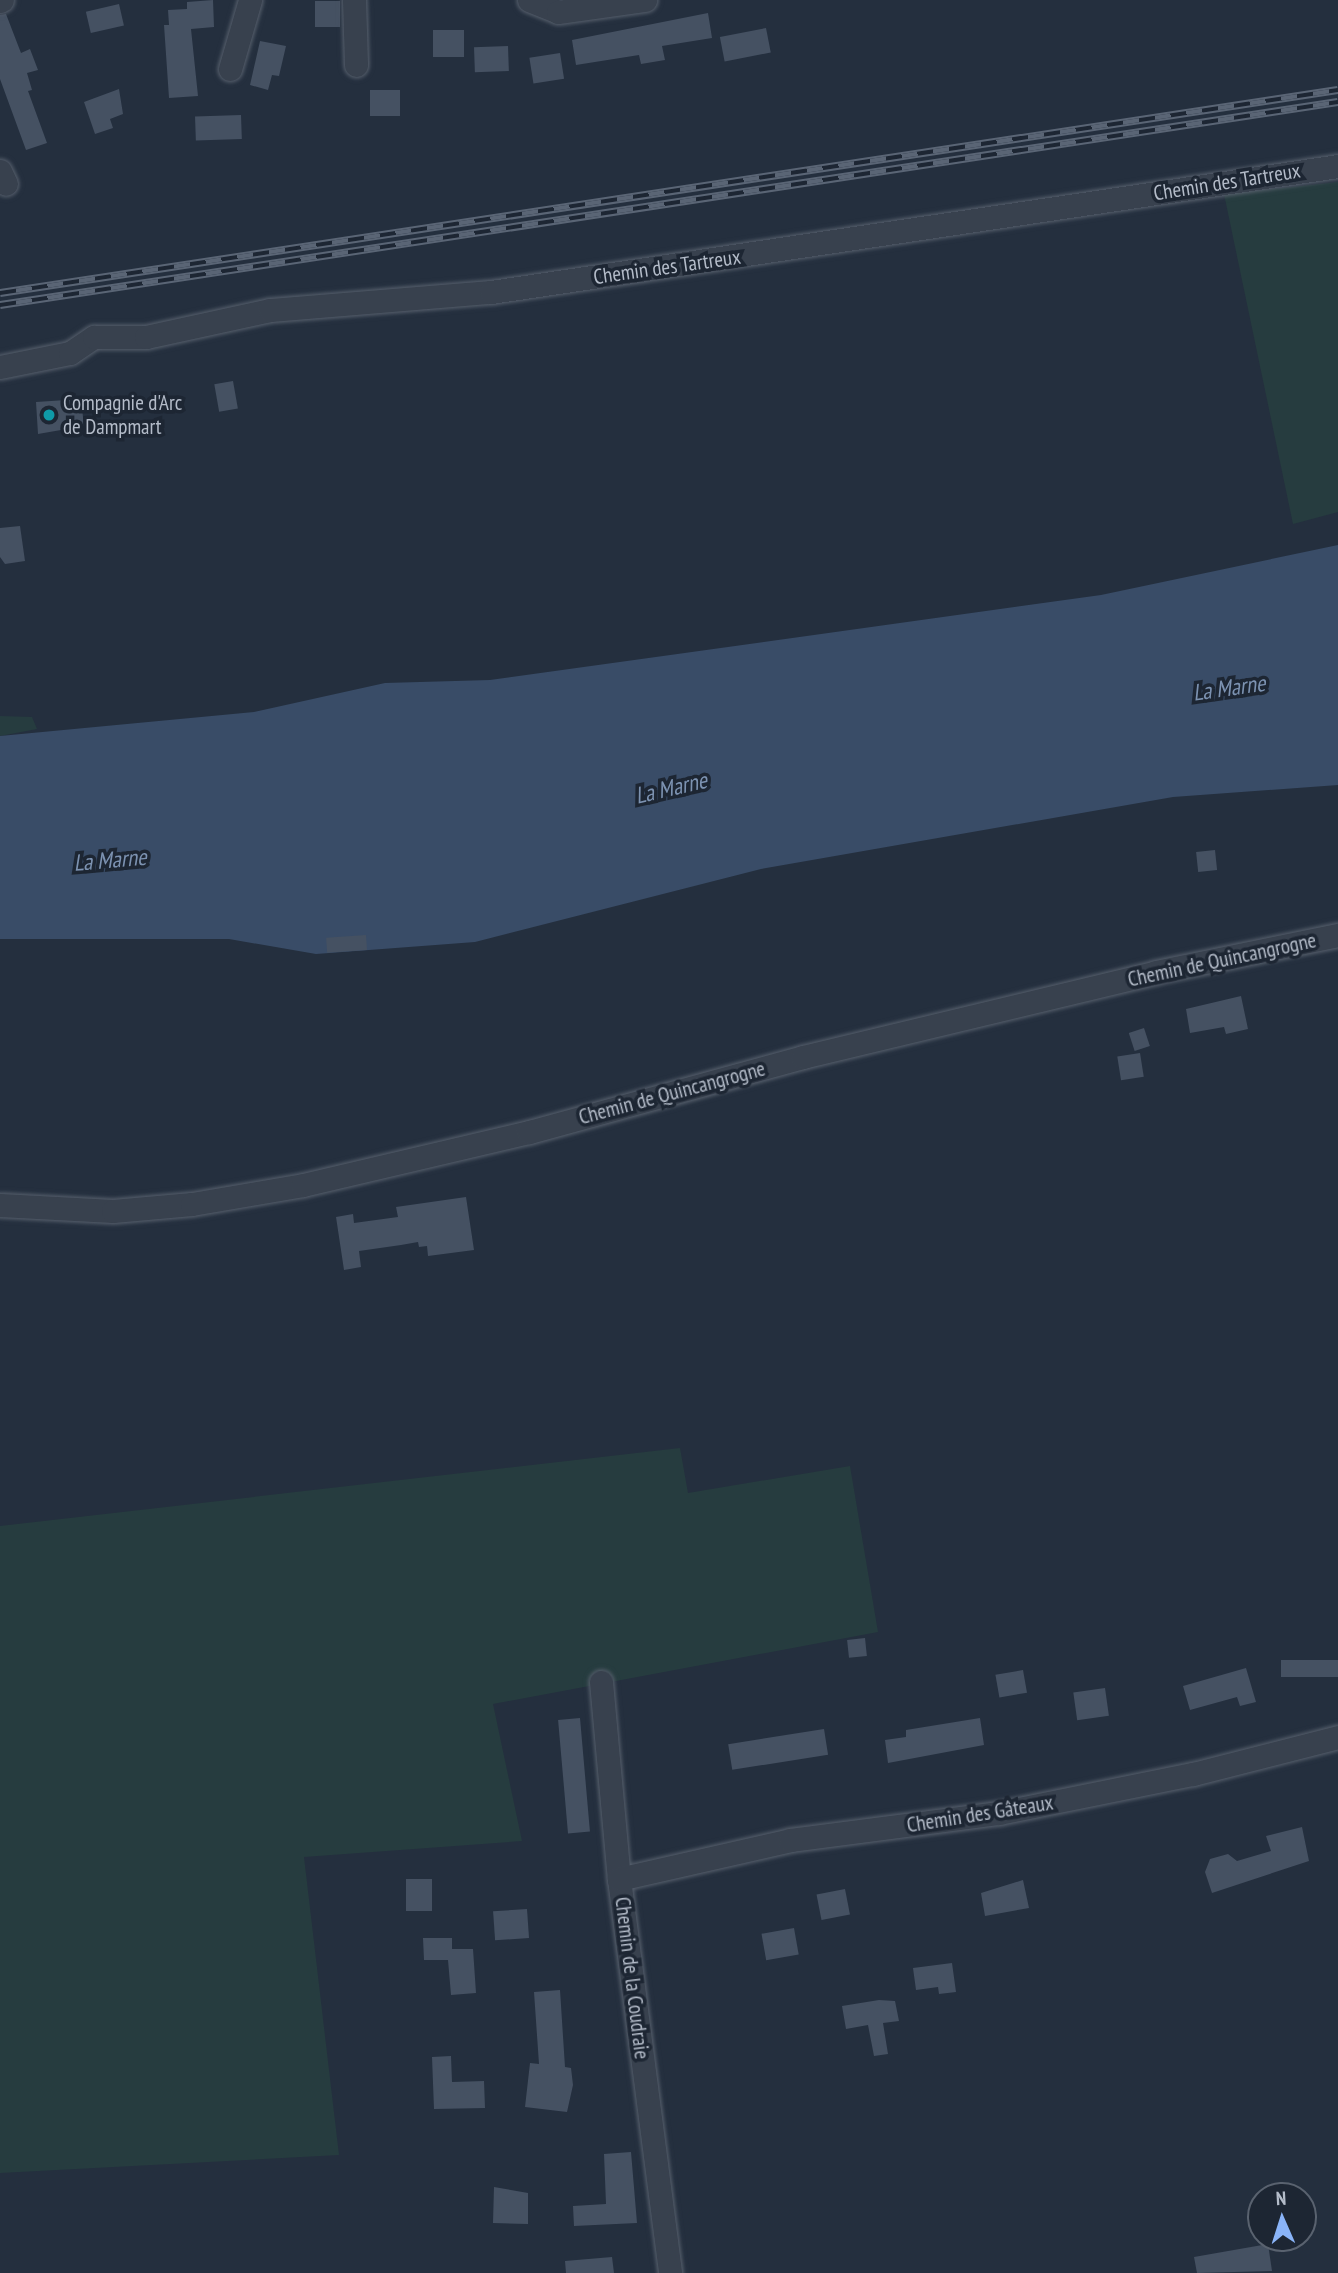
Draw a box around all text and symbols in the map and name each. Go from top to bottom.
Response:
street label: Chemin des Tartreux [1151,158,1303,206]
street label: Chemin des Tartreux [591,244,743,290]
place label: Compagnie d'Arc de Dampmart [63,390,182,440]
marker: Compagnie d'Arc de Dampmart [41,407,57,423]
water label: La Marne [1191,669,1267,707]
water label: La Marne [632,766,710,810]
water label: La Marne [72,843,148,877]
street label: Chemin de Quincangrogne [1125,928,1319,992]
street label: Chemin de Quincangrogne [576,1056,768,1130]
street label: Chemin des Gâteaux [905,1790,1055,1838]
street label: Chemin de la Coudraie [610,1896,654,2060]
north arrow [1247,2182,1317,2252]
text: N [1275,2186,1287,2210]

